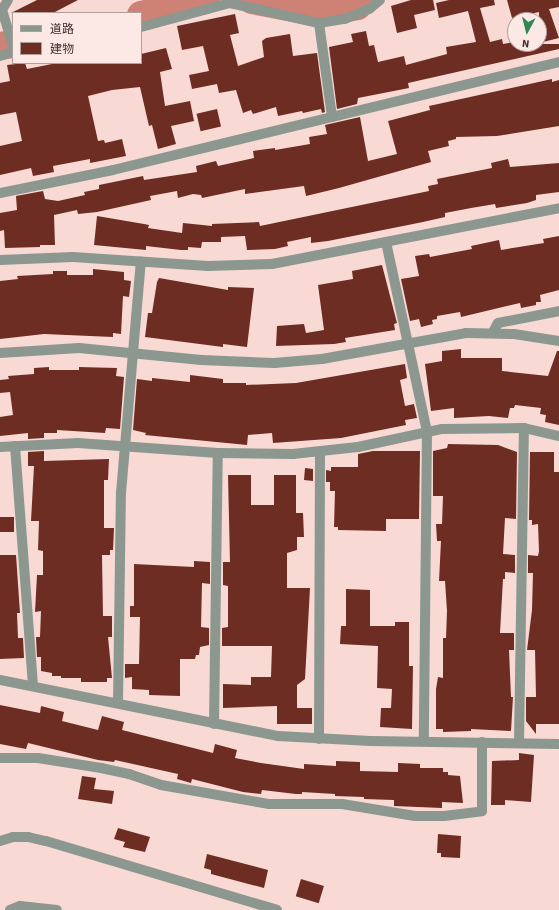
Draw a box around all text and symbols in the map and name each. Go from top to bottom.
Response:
legend [12,12,142,64]
north arrow [507,12,547,52]
text: 道路 [50,21,74,38]
text: N [521,36,530,51]
text: 建物 [50,41,74,58]

